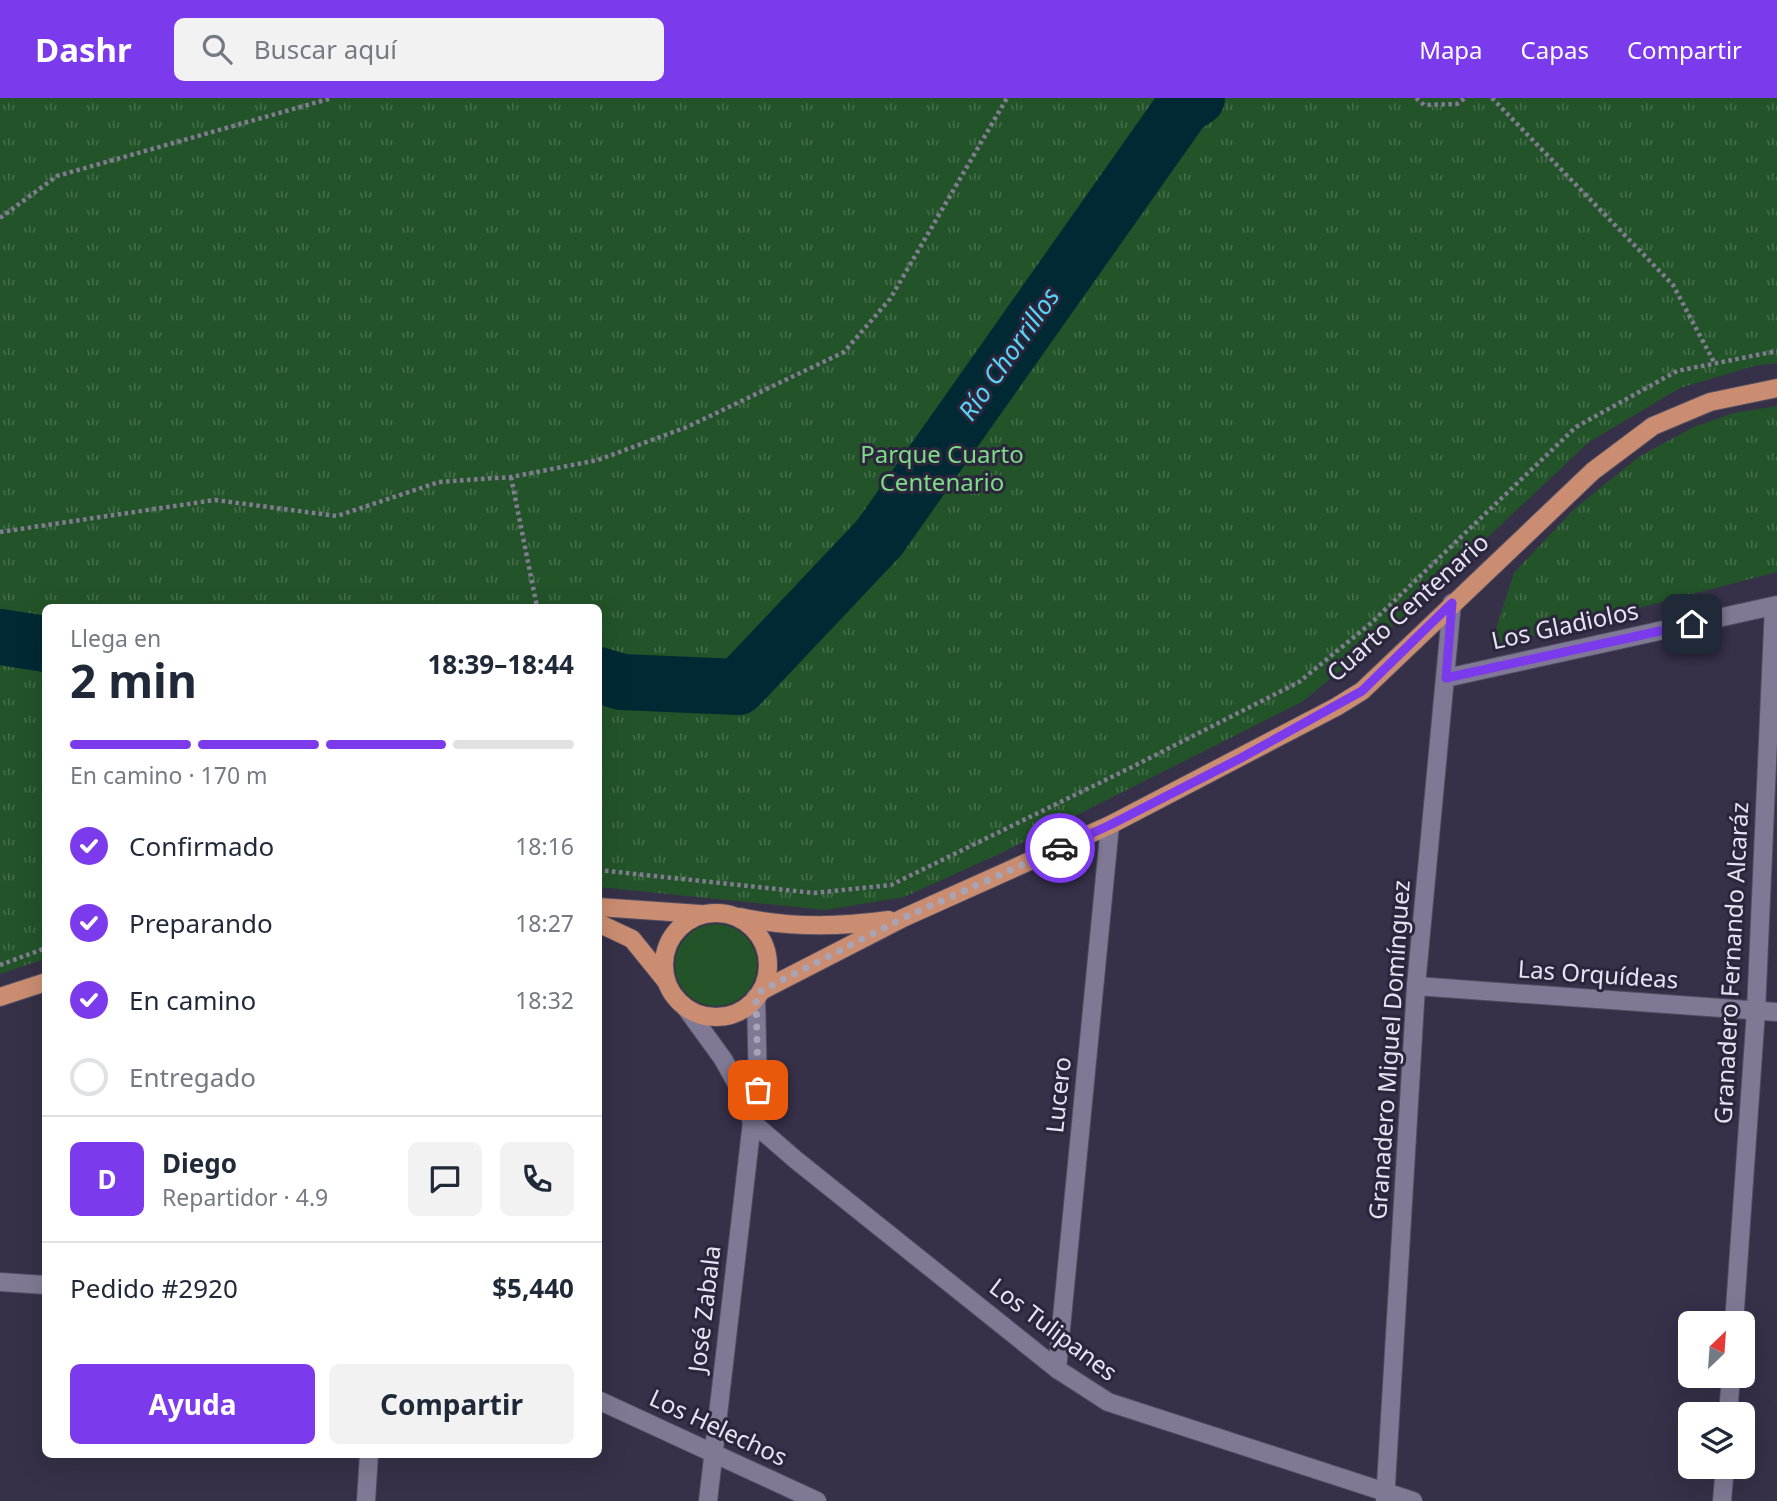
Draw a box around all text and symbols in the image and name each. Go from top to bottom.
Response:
search box [174,18,664,81]
text: Dashr [35,27,132,72]
icon: search [198,30,236,68]
text: Buscar aquí [254,31,397,67]
text: Mapa [1419,33,1483,66]
text: Capas [1521,33,1589,66]
text: Compartir [1627,33,1742,66]
water label: Río Chorrillos [949,280,1067,427]
park label: Parque Cuarto Centenario [860,437,1024,498]
street label: Cuarto Centenario [1319,525,1495,689]
street label: Los Gladiolos [1488,593,1641,656]
pin [1662,594,1722,654]
icon: home [1673,605,1711,643]
text: Llega en [70,622,161,654]
text: 18:39–18:44 [427,646,574,682]
text: 2 min [70,649,197,711]
text: En camino · 170 m [70,759,268,791]
street label: Granadero Fernando Alcaráz [1706,801,1755,1125]
courier [1025,813,1095,883]
icon: check [70,827,108,865]
text: Confirmado [129,828,274,864]
icon: car [1041,829,1079,867]
text: 18:16 [515,830,574,862]
street label: Granadero Miguel Domínguez [1360,879,1417,1221]
icon: check [70,904,108,942]
text: Preparando [129,905,273,941]
text: 18:27 [515,907,574,939]
street label: Las Orquídeas [1517,951,1680,996]
icon: check [70,981,108,1019]
text: En camino [129,982,256,1018]
text: 18:32 [515,984,574,1016]
street label: Lucero [1037,1055,1078,1135]
text: Entregado [129,1059,256,1095]
pin [728,1060,788,1120]
icon: bag [739,1071,777,1109]
button: chat [408,1142,482,1216]
button: phone [500,1142,574,1216]
text: Diego [162,1145,237,1181]
text: D [97,1161,117,1197]
text: Repartidor · 4.9 [162,1181,328,1213]
street label: José Zabala [679,1244,728,1376]
text: Pedido #2920 [70,1270,238,1306]
text: $5,440 [492,1270,574,1306]
street label: Los Tulipanes [983,1270,1125,1388]
north arrow [1678,1311,1755,1388]
map controls [1678,1311,1755,1479]
button: Ayuda [70,1364,315,1444]
button: Compartir [329,1364,574,1444]
street label: Los Helechos [644,1380,793,1473]
button: layers [1678,1402,1755,1479]

